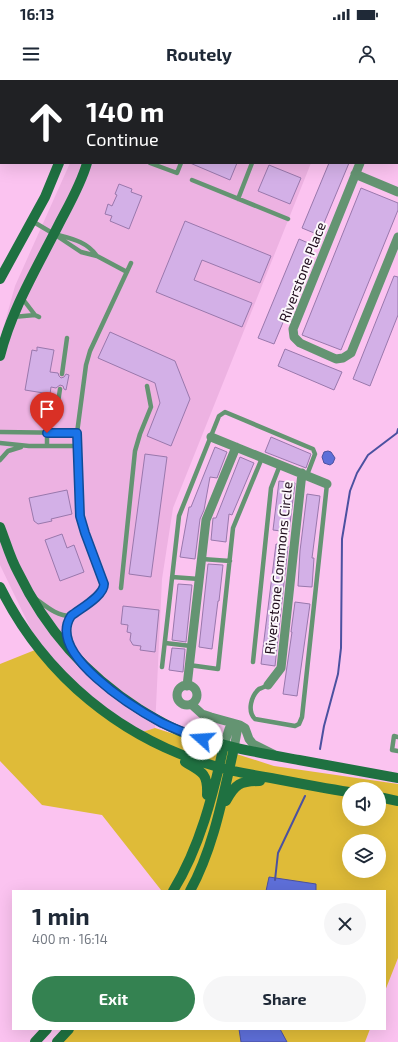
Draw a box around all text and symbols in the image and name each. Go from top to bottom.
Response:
text: 16:13 [20,5,54,23]
icon: menu [20,43,42,65]
text: Routely [166,43,232,65]
icon: person [356,43,378,65]
text: 140 m [86,94,164,128]
icon: ahead [20,96,72,148]
text: Continue [86,128,159,150]
street label: Riverstone Place [275,219,329,325]
pin [30,392,64,433]
icon: arrive [36,398,58,420]
street label: Riverstone Commons Circle [260,481,296,655]
position arrow [181,718,223,760]
map controls [342,782,386,878]
button: sound [342,782,386,826]
button: layers [342,834,386,878]
text: 1 min [32,901,90,930]
button: close [324,903,366,945]
text: 400 m · 16:14 [32,931,108,947]
button: Exit [32,976,195,1022]
button: Share [203,976,366,1022]

